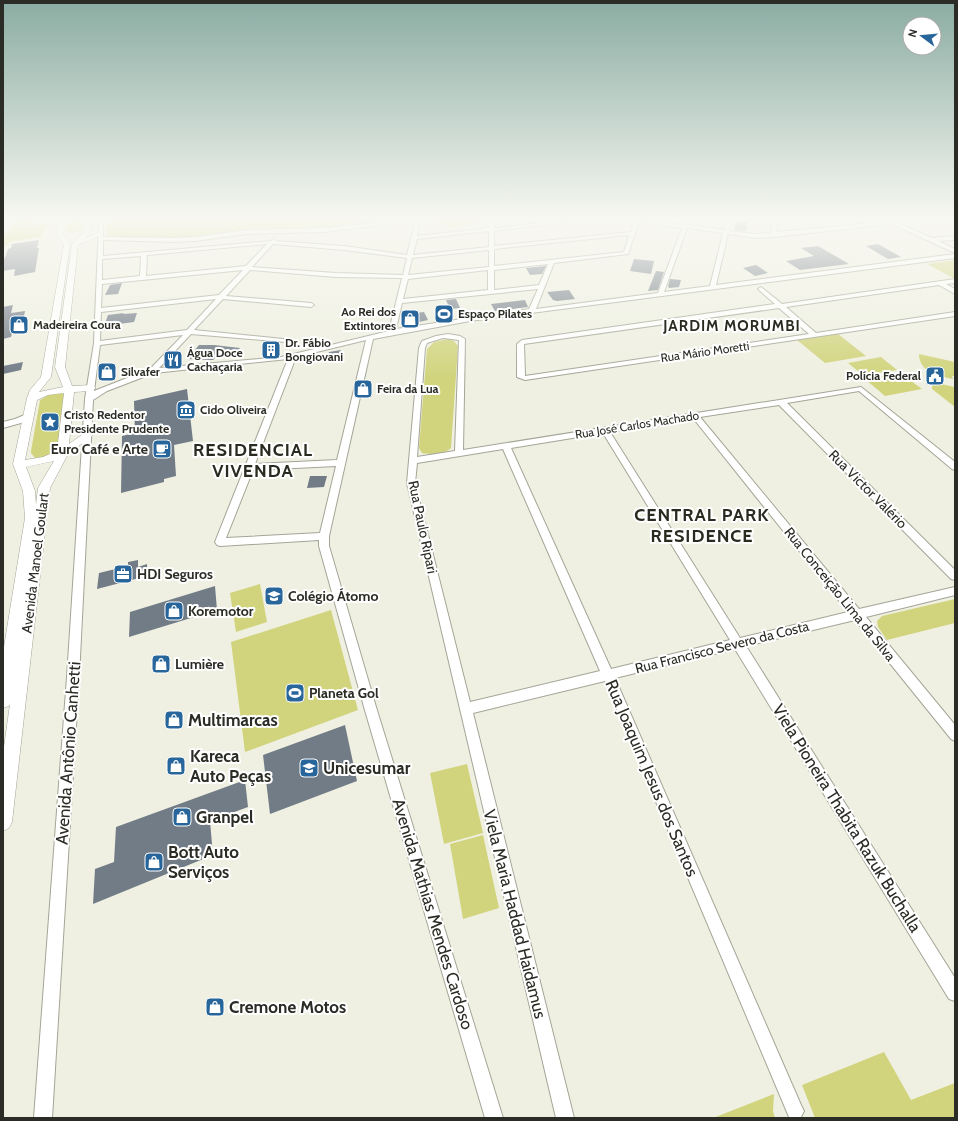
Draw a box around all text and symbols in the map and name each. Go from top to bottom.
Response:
north arrow [902,16,942,56]
text: N [905,28,920,39]
sports icon: Espaço Pilates [433,303,455,325]
place label: Ao Rei dos Extintores [341,304,396,333]
place label: Espaço Pilates [458,306,532,321]
shop icon: Ao Rei dos Extintores [399,308,421,330]
shop icon: Madeireira Coura [8,314,30,336]
place label: Madeireira Coura [33,317,121,332]
district label: JARDIM MORUMBI [662,317,801,335]
place label: Dr. Fábio Bongiovani [285,335,343,364]
street label: Rua Mário Moretti [660,338,750,365]
building icon: Dr. Fábio Bongiovani [260,339,282,361]
place label: Água Doce Cachaçaria [187,345,243,374]
restaurant icon: Água Doce Cachaçaria [162,349,184,371]
shop icon: Silvafer [96,361,118,383]
place label: Silvafer [121,364,160,379]
public building icon: Polícia Federal [924,365,946,387]
place label: Polícia Federal [846,368,921,383]
shop icon: Feira da Lua [352,378,374,400]
place label: Feira da Lua [377,381,439,396]
museum icon: Cido Oliveira [175,399,197,421]
place label: Cido Oliveira [200,402,267,417]
place label: Cristo Redentor Presidente Prudente [64,407,169,436]
street label: Rua José Carlos Machado [574,407,700,442]
place icon: Cristo Redentor Presidente Prudente [39,411,61,433]
cafe icon: Euro Café e Arte [151,438,173,460]
district label: RESIDENCIAL VIVENDA [193,439,313,482]
place label: Euro Café e Arte [51,440,148,458]
street label: Rua Victor Valério [825,446,911,532]
street label: Rua Paulo Ripari [404,479,442,575]
street label: Avenida Manoel Goulart [17,492,53,634]
district label: CENTRAL PARK RESIDENCE [634,504,770,547]
street label: Rua Conceição Lima da Silva [780,523,900,665]
office icon: HDI Seguros [112,563,134,585]
place label: HDI Seguros [137,565,213,583]
school or university icon: Colégio Átomo [263,585,285,607]
place label: Colégio Átomo [288,587,378,605]
shop icon: Koremotor [163,600,185,622]
place label: Koremotor [188,602,254,620]
street label: Rua Francisco Severo da Costa [633,617,811,677]
shop icon: Lumière [150,653,172,675]
place label: Lumière [175,655,224,673]
street label: Avenida Antônio Canhetti [52,661,84,845]
street label: Rua Joaquim Jesus dos Santos [601,677,703,879]
sports icon: Planeta Gol [284,682,306,704]
place label: Planeta Gol [309,684,379,702]
street label: Viela Pioneira Thabita Razuk Buchalla [768,700,926,936]
shop icon: Multimarcas [163,709,185,731]
place label: Multimarcas [188,710,278,730]
place label: Kareca Auto Peças [190,746,271,786]
shop icon: Kareca Auto Peças [165,755,187,777]
school or university icon: Unicesumar [298,757,320,779]
place label: Unicesumar [323,758,411,778]
street label: Avenida Mathias Mendes Cardoso [388,796,478,1032]
shop icon: Granpel [171,806,193,828]
place label: Granpel [196,807,254,827]
street label: Viela Maria Haddad Haidamus [479,807,551,1021]
place label: Bott Auto Serviços [168,842,239,882]
shop icon: Bott Auto Serviços [143,851,165,873]
shop icon: Cremone Motos [204,996,226,1018]
place label: Cremone Motos [229,997,346,1017]

